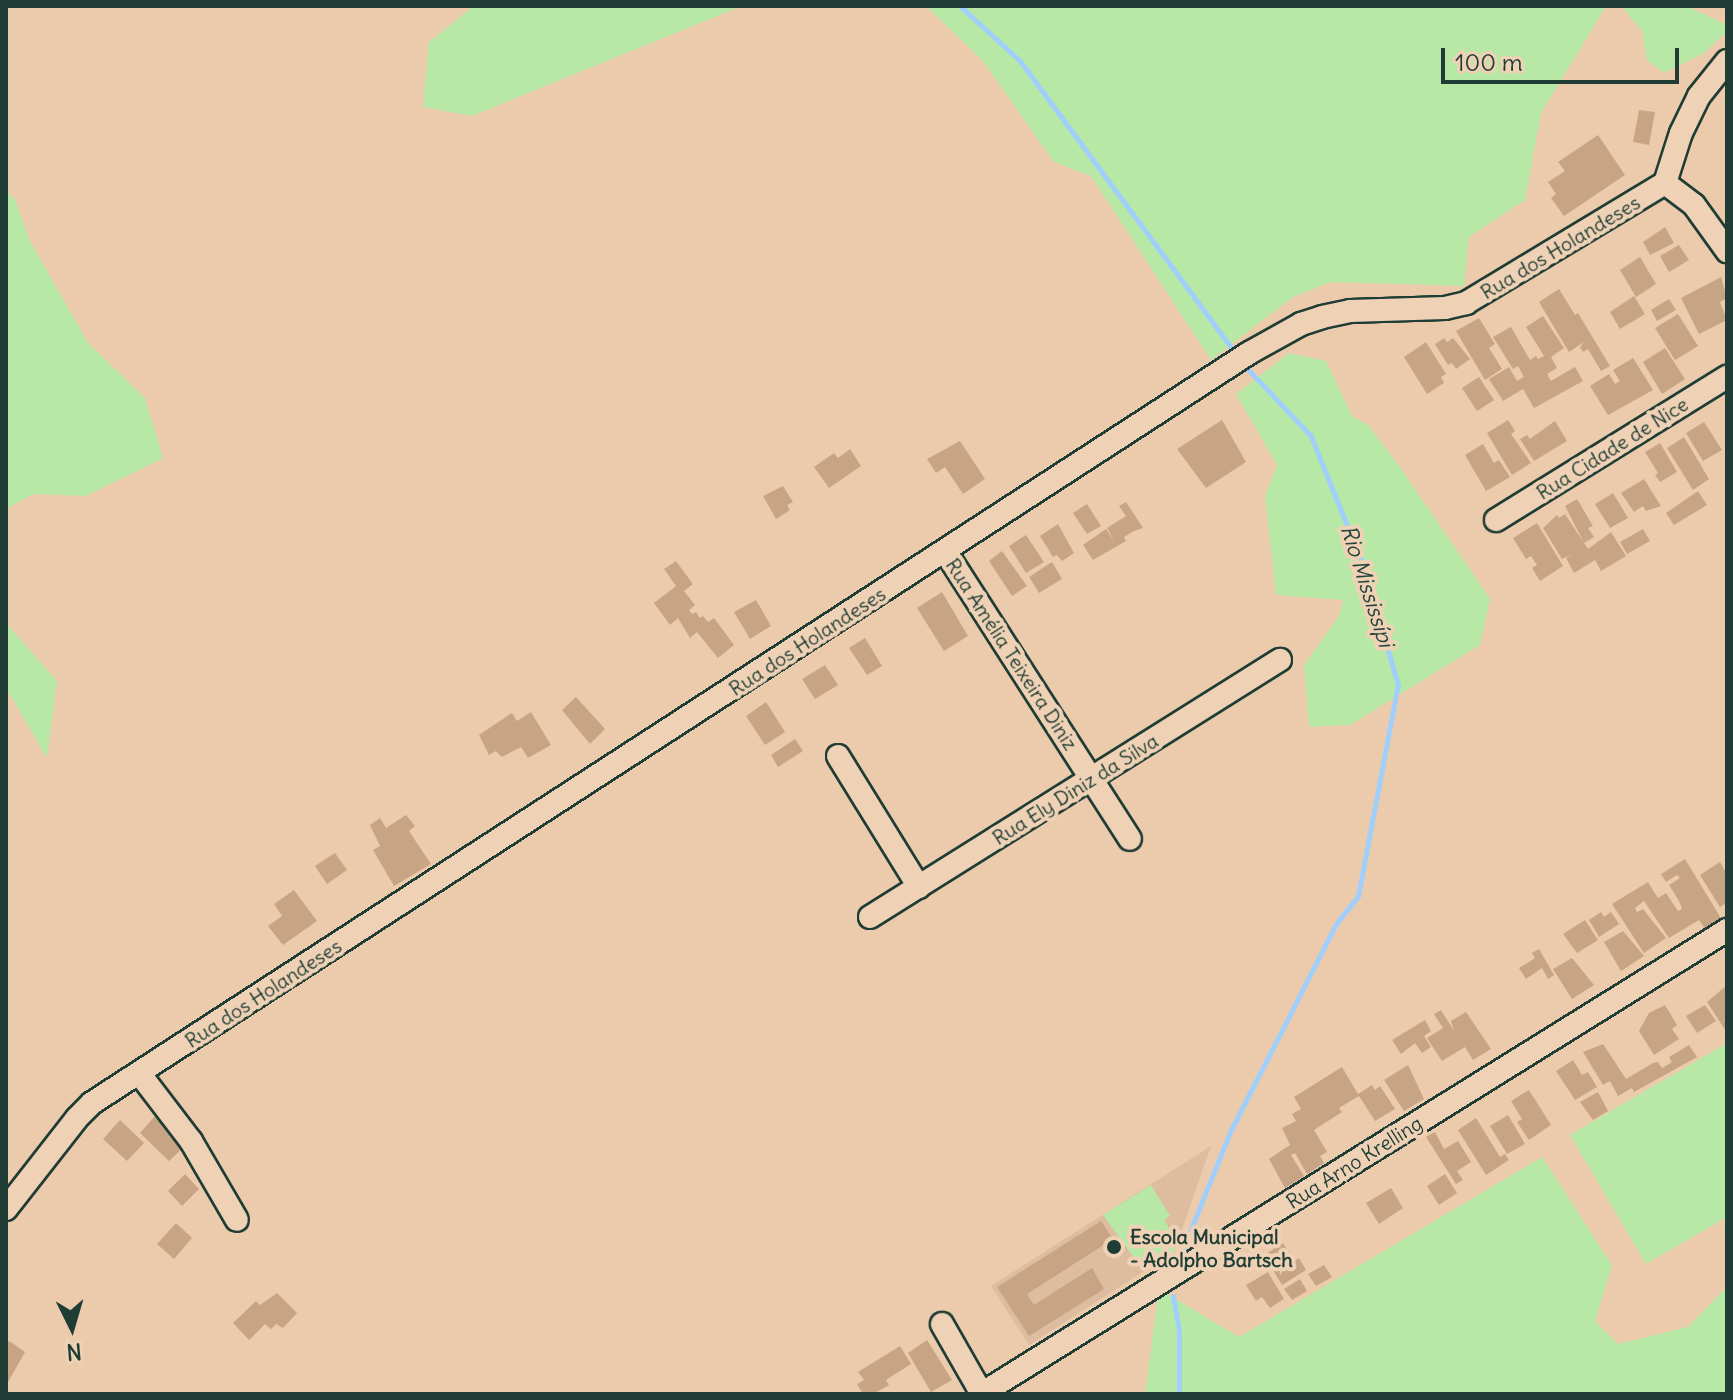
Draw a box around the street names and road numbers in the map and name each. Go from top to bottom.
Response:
street label: Rua dos Holandeses [1476,190,1644,304]
street label: Rua Cidade de Nice [1532,392,1692,504]
street label: Rua Amélia Teixeira Diniz [941,554,1083,754]
street label: Rua dos Holandeses [724,581,890,701]
street label: Rua Ely Diniz da Silva [988,728,1162,850]
street label: Rua dos Holandeses [180,933,346,1053]
street label: Rua Arno Krelling [1282,1111,1426,1213]

